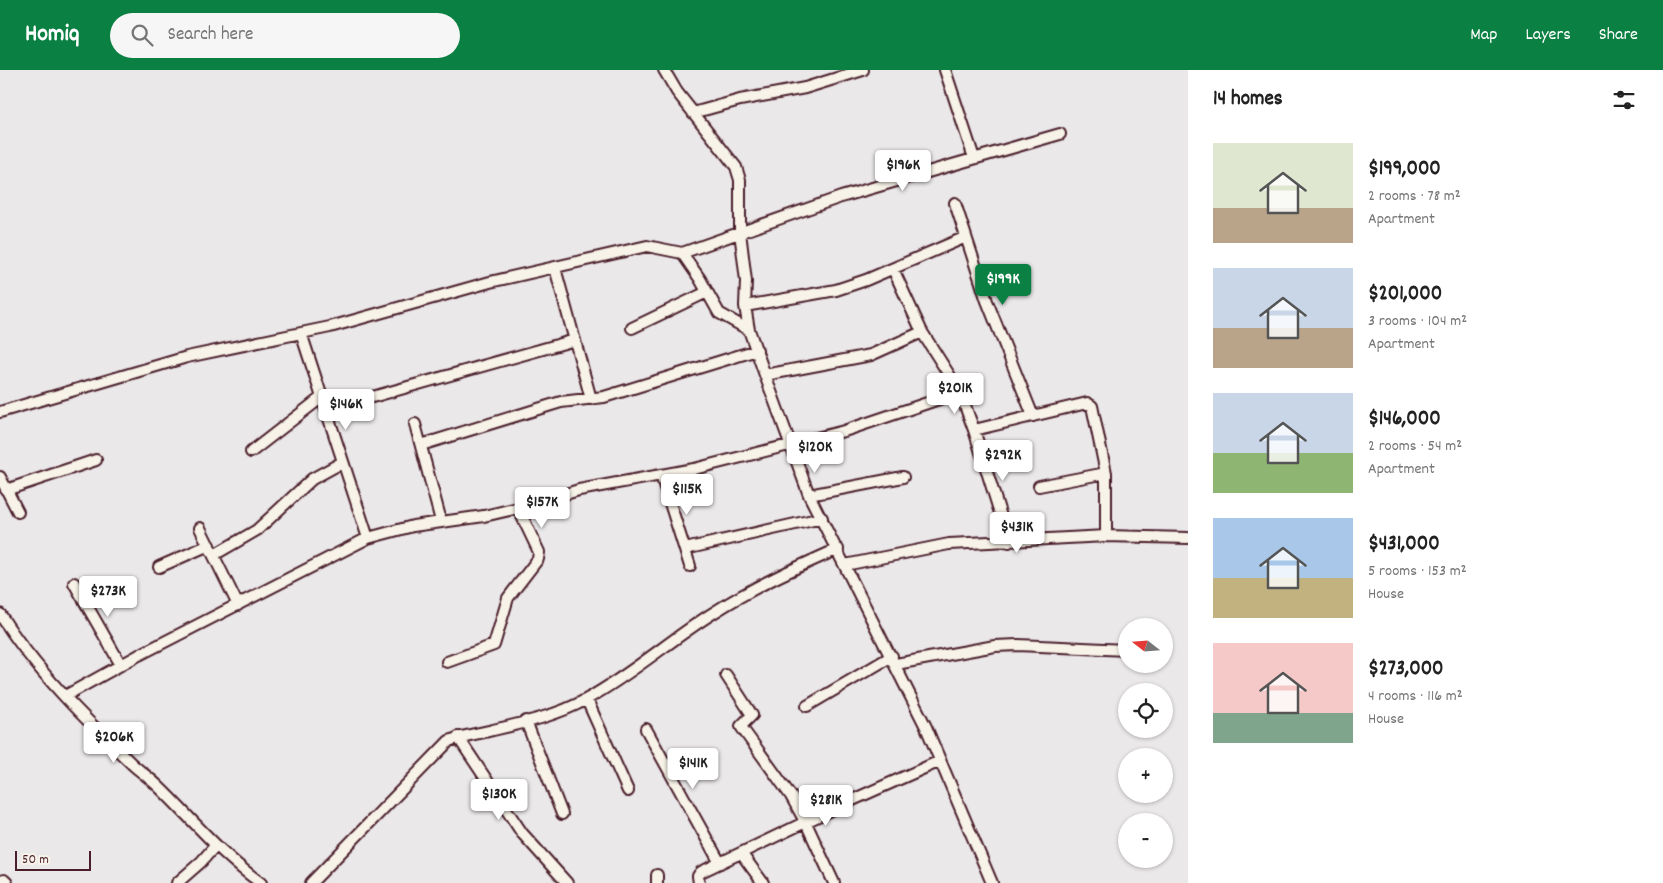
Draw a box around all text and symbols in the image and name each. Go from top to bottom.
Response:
search box [110,13,460,58]
text: Homiq [25,18,80,52]
icon: search [128,21,156,49]
text: Search here [168,22,253,49]
text: Map [1470,23,1497,48]
text: Layers [1525,23,1571,48]
text: Share [1599,23,1638,48]
text: 14 homes [1213,85,1283,115]
icon: filters [1610,86,1638,114]
pin: $196K [868,150,938,192]
text: $196K [886,154,920,177]
text: $199,000 [1368,155,1441,185]
icon: home [1253,163,1313,223]
text: 2 rooms · 78 m² [1368,185,1461,208]
text: Apartment [1368,208,1435,231]
pin: $199K [968,264,1038,306]
text: $199K [986,268,1020,291]
text: $201,000 [1368,280,1442,310]
icon: home [1253,288,1313,348]
text: 3 rooms · 104 m² [1368,310,1467,333]
text: Apartment [1368,333,1435,356]
pin: $201K [920,372,990,415]
text: $201K [938,377,972,400]
pin: $146K [311,388,381,431]
text: $146K [329,393,363,416]
text: $146,000 [1368,405,1441,435]
icon: home [1253,413,1313,473]
pin: $120K [780,432,850,474]
text: 2 rooms · 54 m² [1368,435,1462,458]
text: $120K [798,436,832,459]
pin: $292K [968,440,1038,482]
text: $292K [985,444,1021,467]
text: Apartment [1368,458,1435,481]
pin: $115K [652,474,722,516]
text: $115K [672,478,702,501]
pin: $157K [507,486,577,529]
text: $157K [526,491,558,514]
pin: $431K [982,512,1052,554]
text: $431K [1001,516,1033,539]
text: $431,000 [1368,530,1440,560]
icon: home [1253,538,1313,598]
text: 5 rooms · 153 m² [1368,560,1466,583]
pin: $273K [73,576,143,618]
text: $273K [90,580,126,603]
text: House [1368,583,1404,606]
north arrow [1118,618,1172,672]
map controls [1118,618,1173,868]
text: $273,000 [1368,655,1444,685]
icon: home [1253,663,1313,723]
button: locate [1118,683,1173,738]
text: 4 rooms · 116 m² [1368,685,1463,708]
text: House [1368,708,1404,731]
pin: $206K [79,722,149,764]
text: $206K [94,726,134,749]
pin: $141K [658,748,728,790]
button: + [1118,748,1173,803]
text: $141K [678,752,708,775]
pin: $130K [464,778,534,821]
text: $130K [482,783,516,806]
pin: $281K [791,784,861,827]
text: $281K [810,789,842,812]
button: − [1118,813,1173,868]
scale bar [15,848,91,871]
text: 50 m [22,850,49,870]

